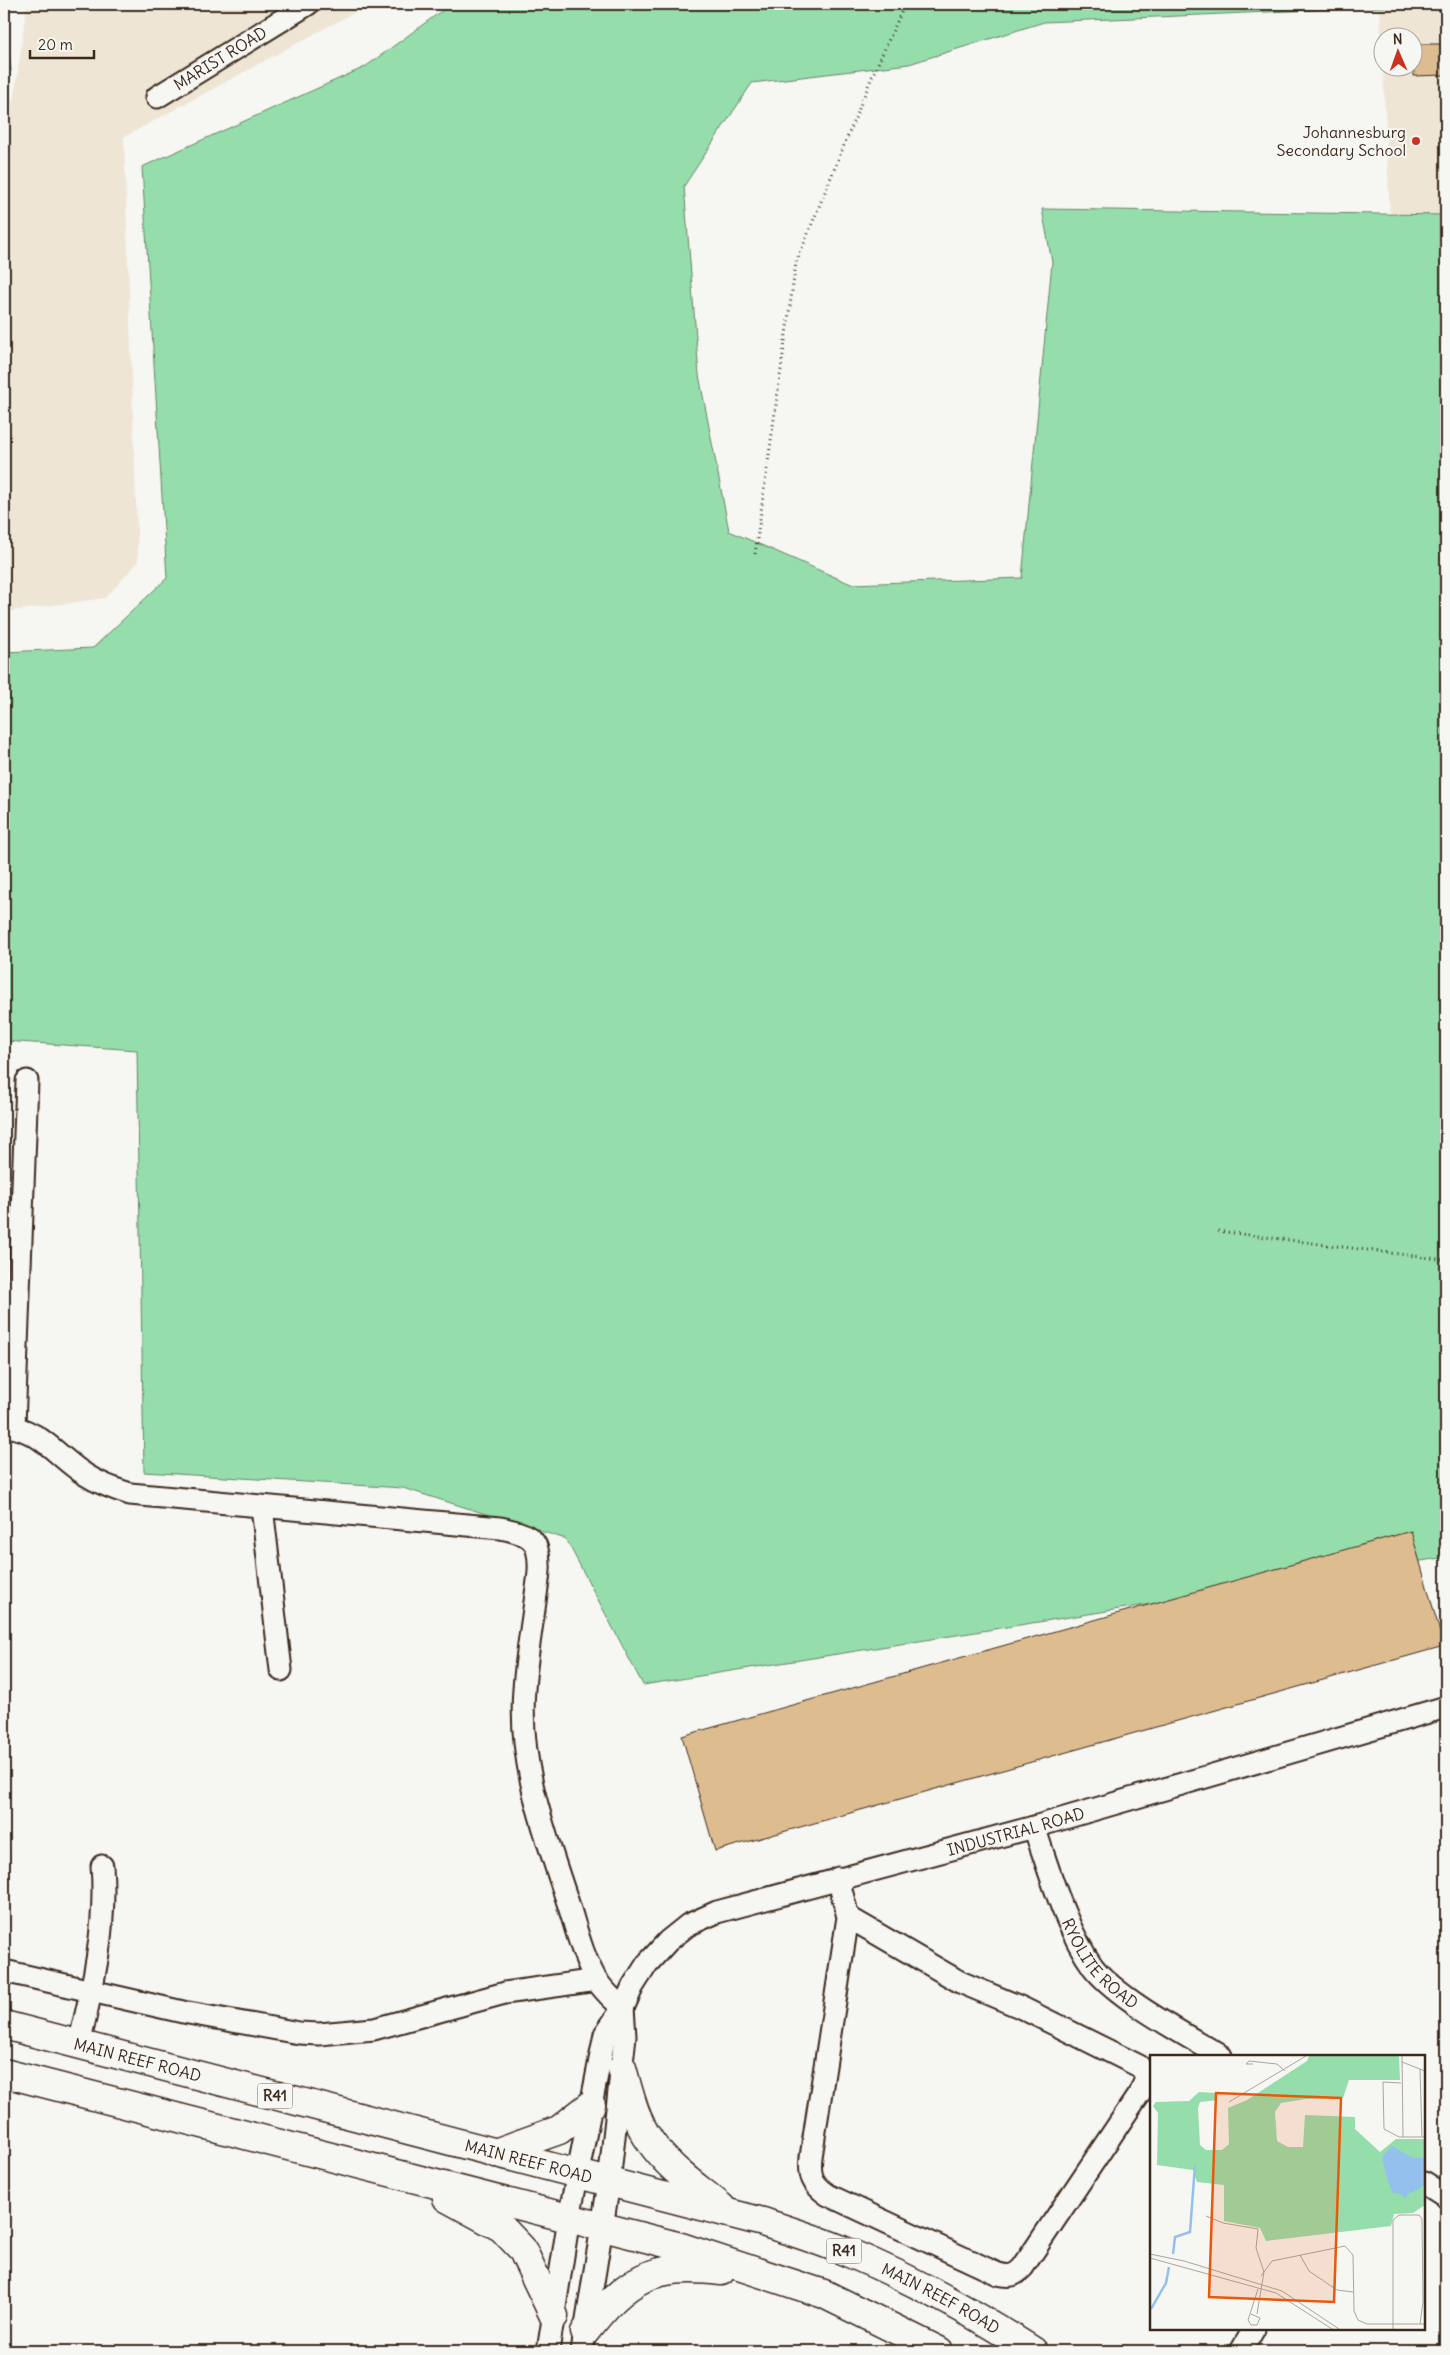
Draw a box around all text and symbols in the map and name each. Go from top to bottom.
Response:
street label: MARIST ROAD [170,22,270,94]
scale bar [30,28,94,60]
north arrow [1372,28,1422,78]
text: N [1392,30,1403,48]
text: 20 m [38,35,73,54]
place label: Johannesburg Secondary School [1276,122,1406,160]
marker: Johannesburg Secondary School [1410,135,1422,147]
street label: INDUSTRIAL ROAD [945,1803,1087,1860]
street label: RYOLITE ROAD [1058,1915,1142,2013]
street label: MAIN REEF ROAD [72,2034,203,2086]
inset map [1150,2055,1425,2330]
road number: R41 [258,2084,292,2108]
street label: MAIN REEF ROAD [463,2135,595,2187]
road number: R41 [826,2238,862,2264]
street label: MAIN REEF ROAD [879,2259,1003,2338]

